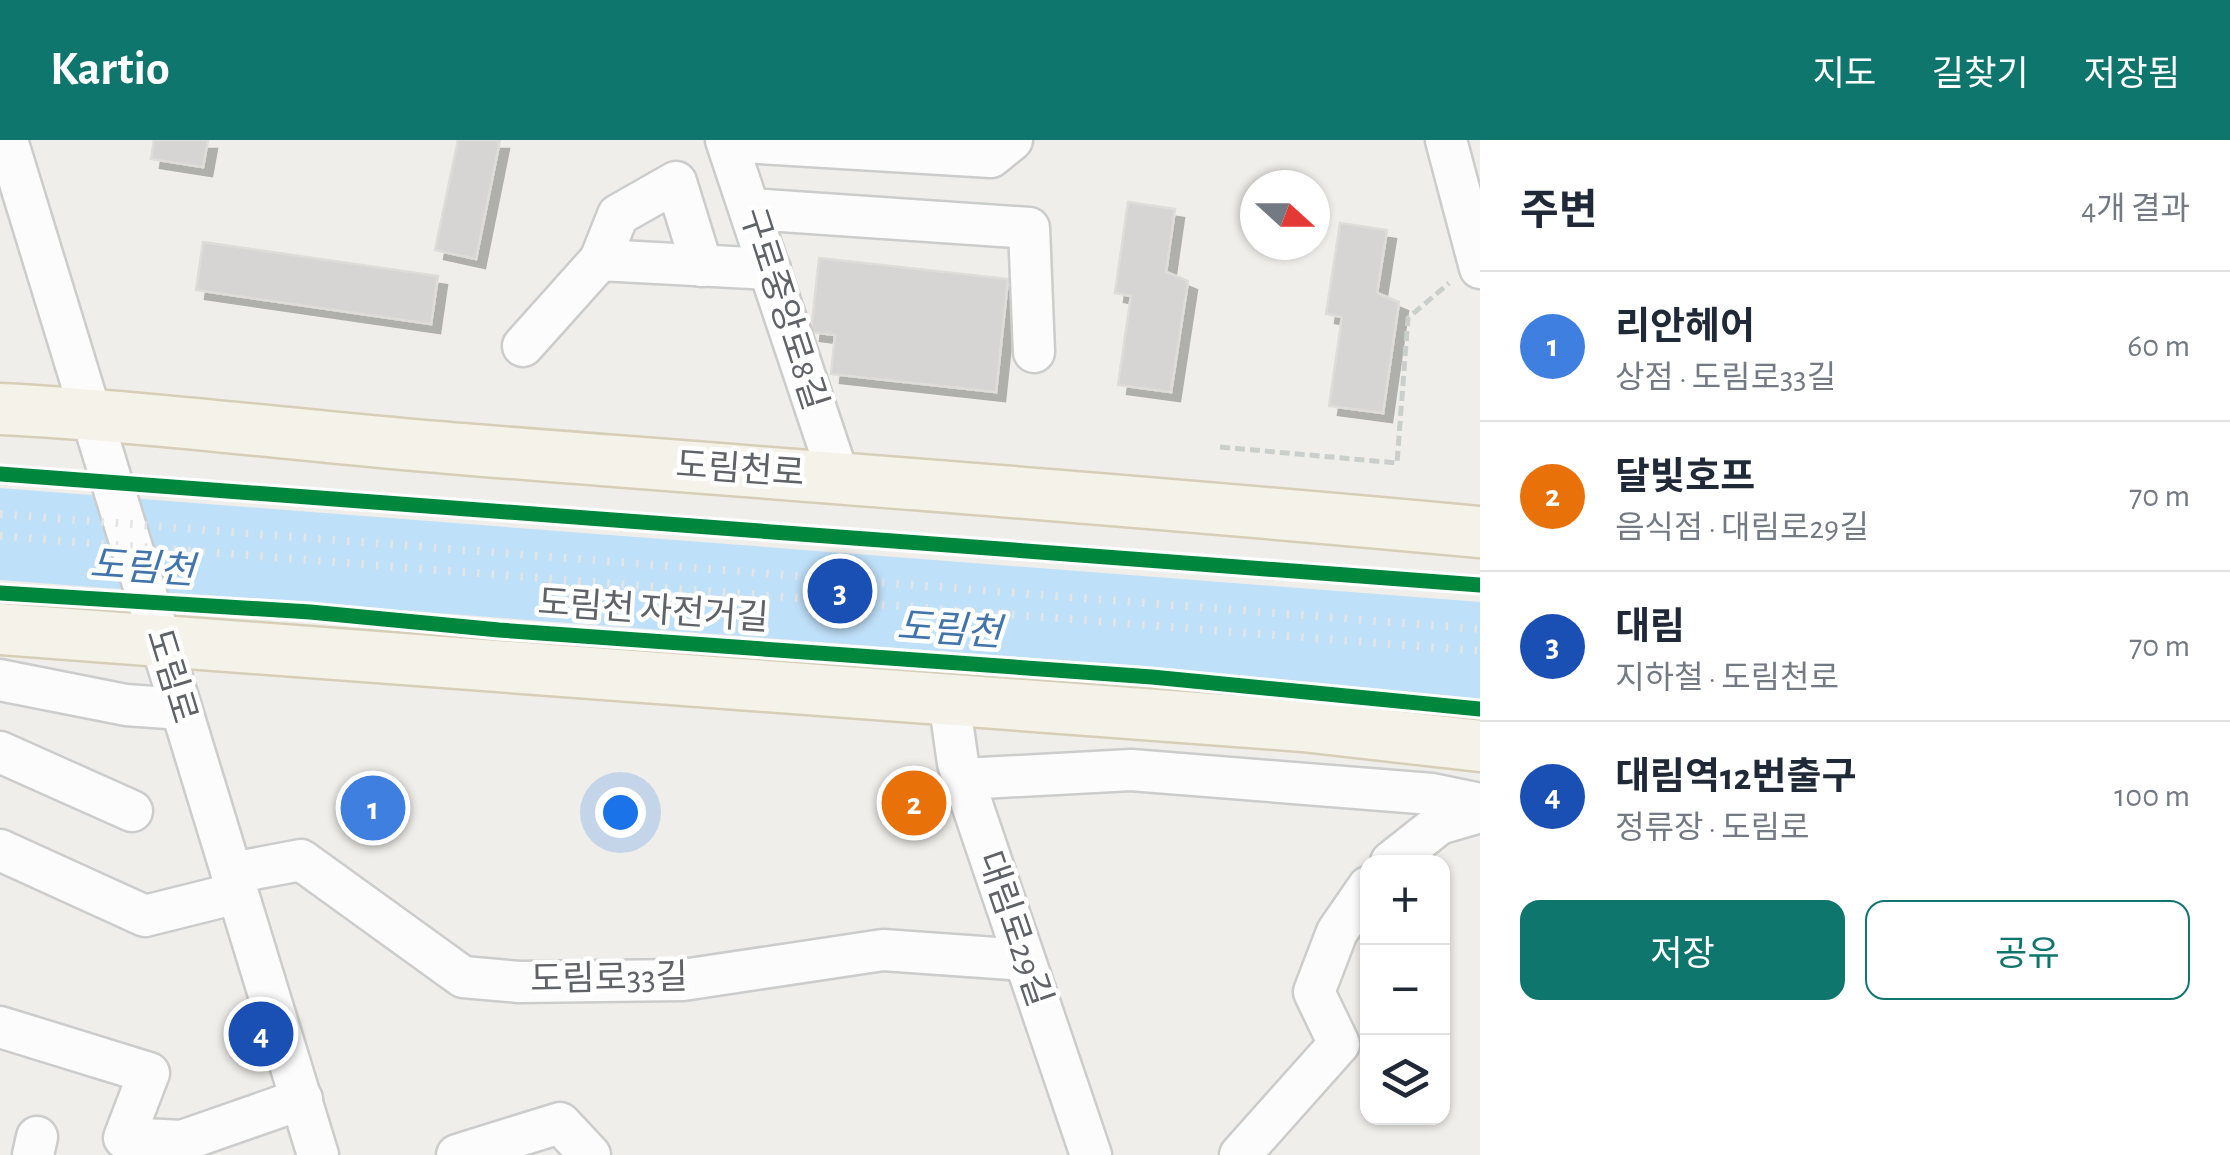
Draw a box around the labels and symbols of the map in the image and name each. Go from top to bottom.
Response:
north arrow [1240,170,1330,260]
street label: 구로중앙로8길 [734,204,833,414]
street label: 도림천로 [675,447,806,492]
water label: 도림천 [88,544,200,592]
pin: 3 [808,554,872,628]
street label: 도림천 자전거길 [536,584,770,637]
water label: 도림천 [895,606,1007,654]
street label: 도림로 [140,624,203,727]
pin: 2 [882,766,946,840]
pin: 1 [340,770,406,846]
your location [595,787,646,838]
street label: 대림로29길 [971,847,1058,1011]
street label: 도림로33길 [530,959,688,998]
pin: 4 [228,996,294,1072]

